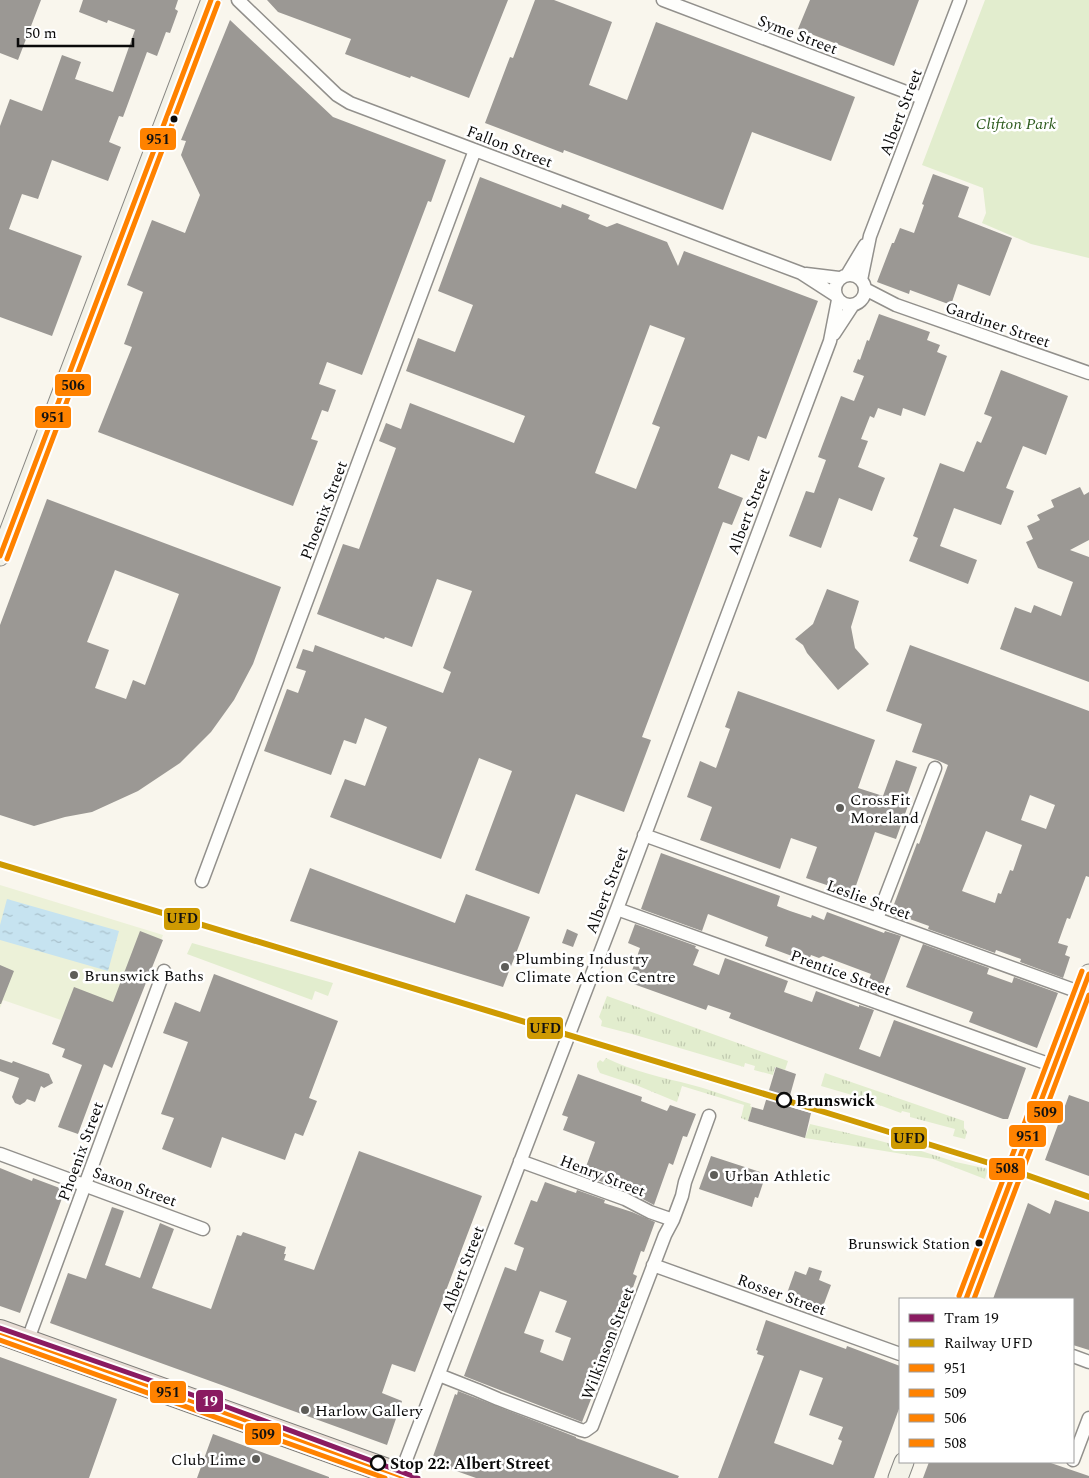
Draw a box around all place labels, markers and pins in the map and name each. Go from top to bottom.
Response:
unlabelled marker [169,114,179,124]
place label: CrossFit Moreland [850,788,919,830]
marker: CrossFit Moreland [834,802,846,814]
place label: Plumbing Industry Climate Action Centre [515,947,676,989]
marker: Plumbing Industry Climate Action Centre [499,961,511,973]
place label: Brunswick Baths [84,964,204,988]
marker: Brunswick Baths [68,969,80,981]
place label: Brunswick [796,1089,875,1113]
marker: Brunswick [776,1092,792,1108]
place label: Urban Athletic [724,1164,830,1188]
marker: Urban Athletic [708,1169,720,1181]
place label: Brunswick Station [848,1233,970,1256]
marker: Brunswick Station [974,1238,984,1248]
place label: Harlow Gallery [315,1399,424,1423]
marker: Harlow Gallery [299,1404,311,1416]
place label: Club Lime [171,1448,246,1472]
place label: Stop 22: Albert Street [390,1452,550,1476]
marker: Club Lime [250,1453,262,1465]
marker: Stop 22: Albert Street [370,1455,386,1471]

